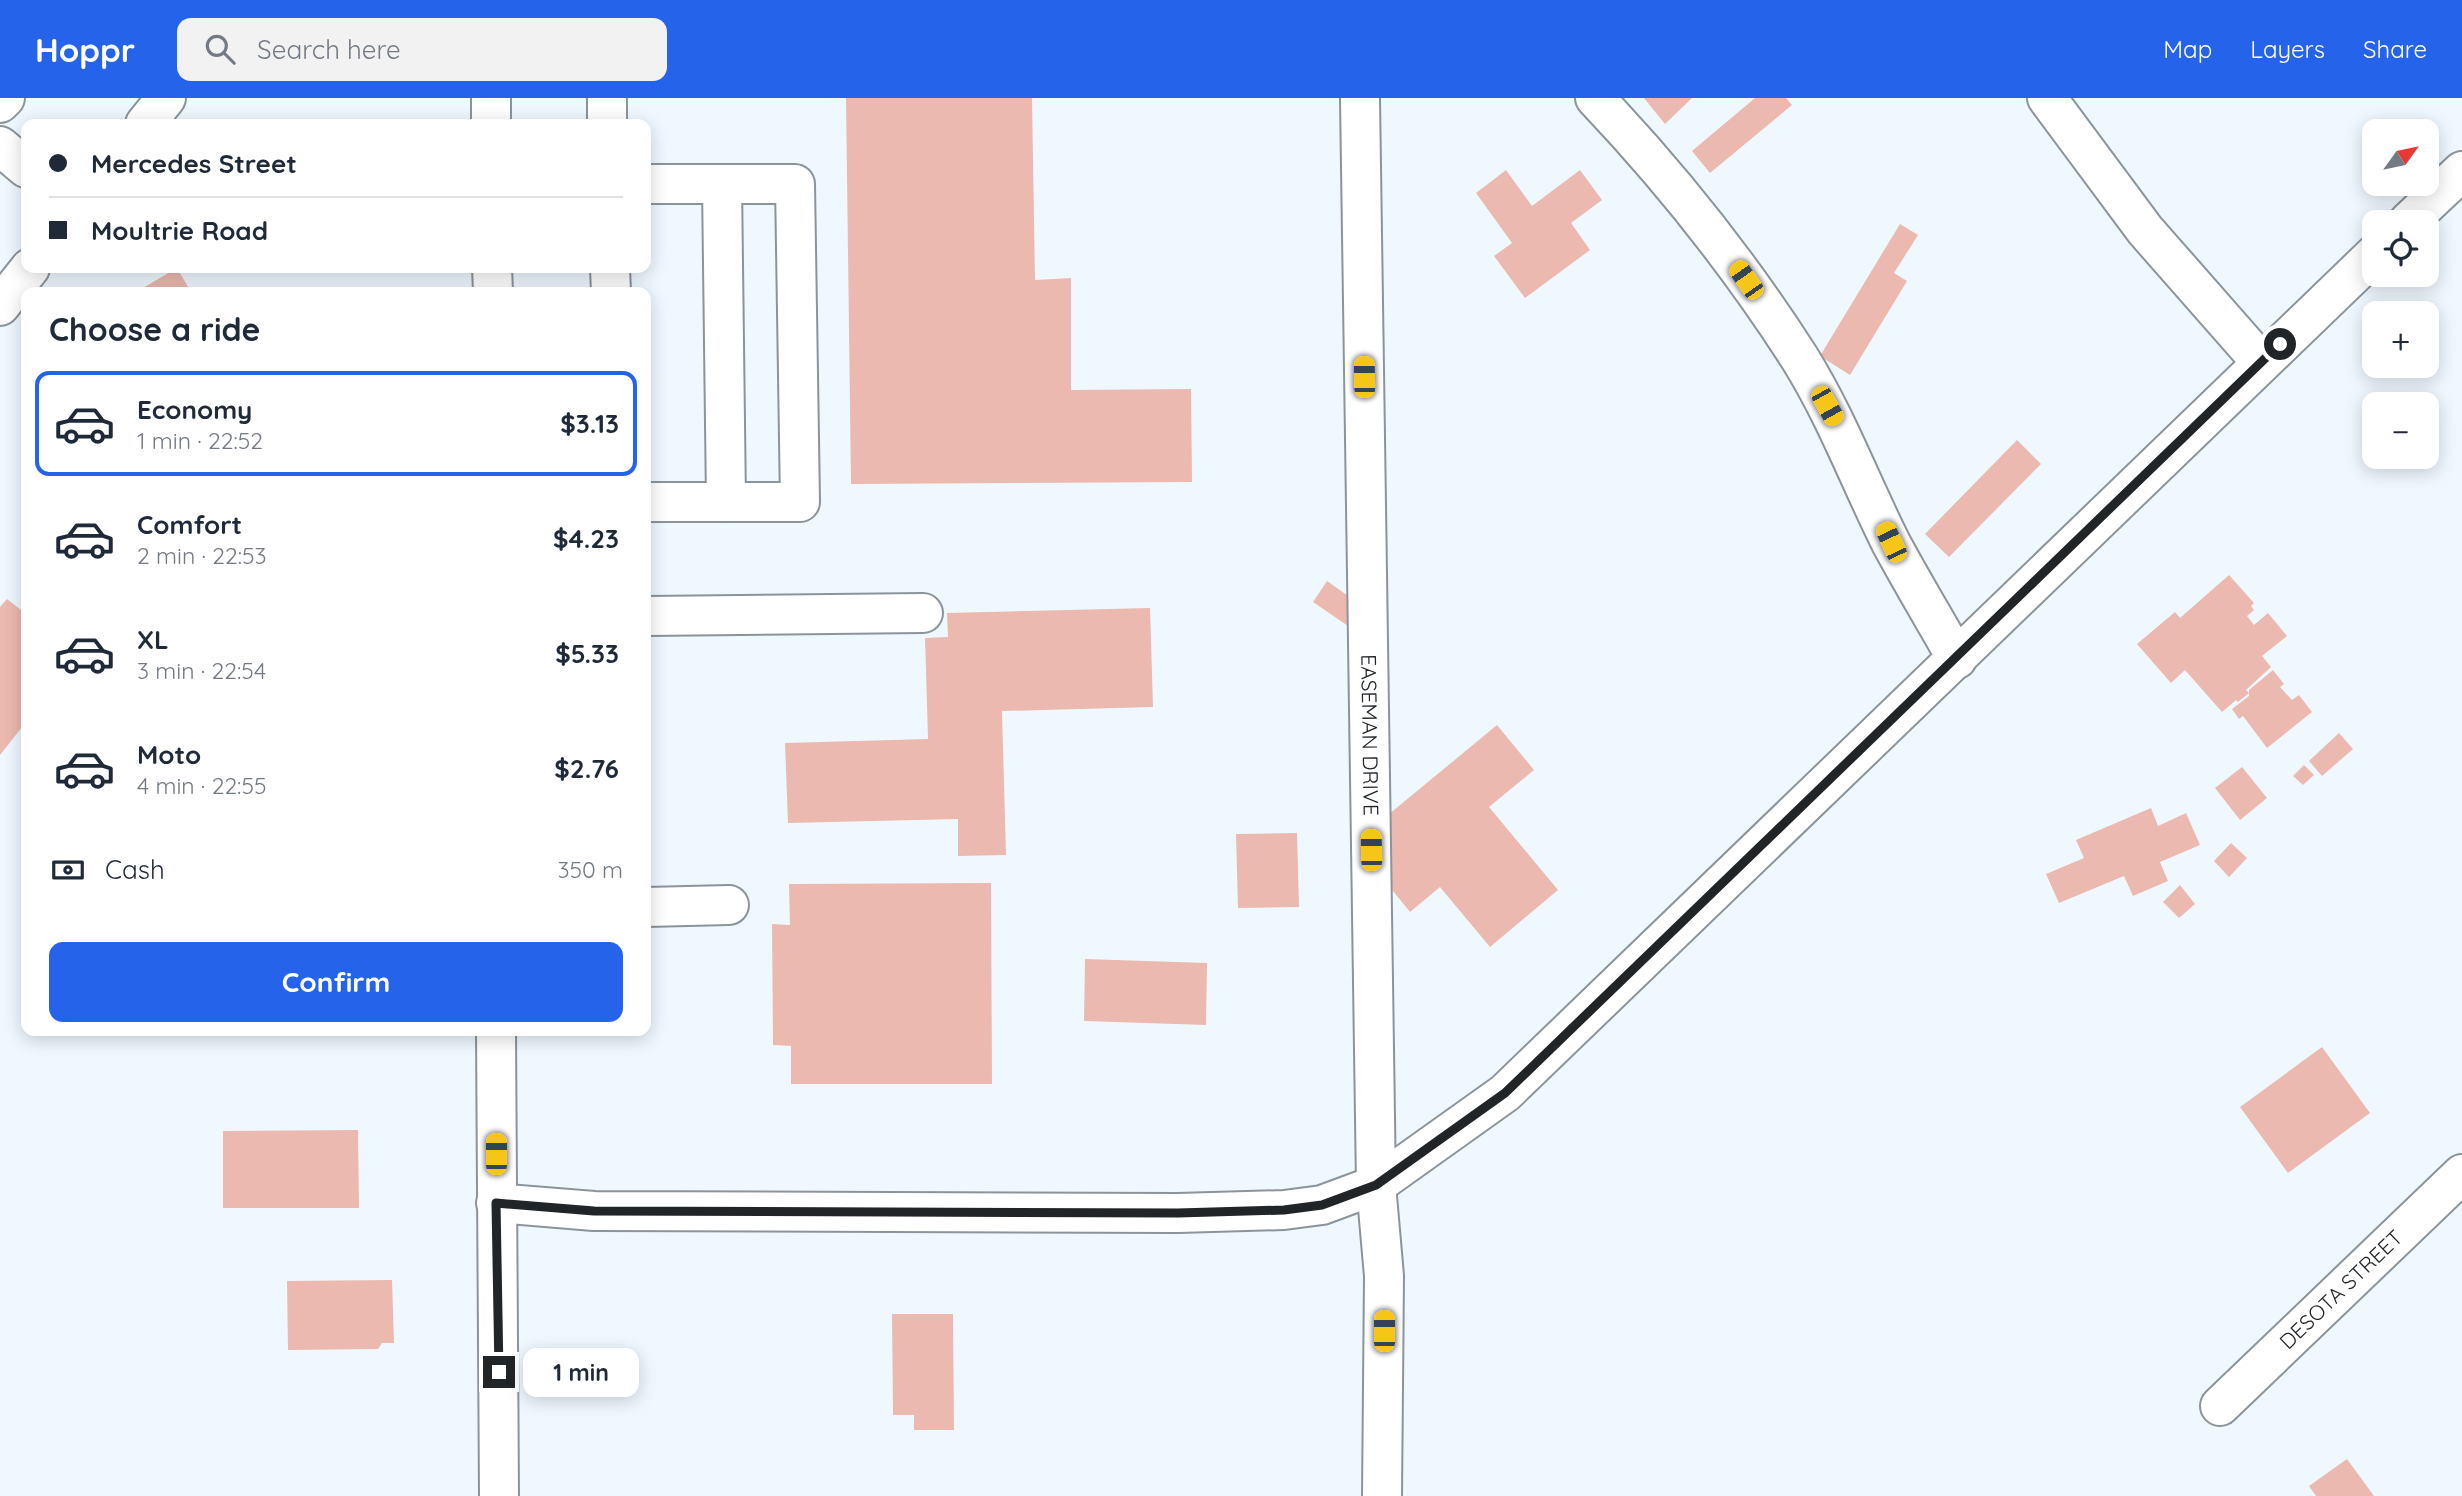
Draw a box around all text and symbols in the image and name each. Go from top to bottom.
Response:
search box [177,18,667,81]
text: Hoppr [35,29,135,70]
icon: search [201,30,239,68]
text: Search here [257,33,401,66]
text: Map [2163,34,2212,64]
text: Layers [2250,34,2325,64]
text: Share [2363,34,2427,64]
north arrow [2362,119,2440,196]
map controls [2362,119,2439,469]
text: Mercedes Street [91,147,297,180]
button: locate [2362,210,2439,287]
text: Moultrie Road [91,214,268,247]
car [1726,257,1767,303]
button: + [2362,301,2439,378]
text: Choose a ride [49,309,261,349]
route start [2264,328,2296,360]
car [1354,356,1375,398]
car [1808,383,1847,429]
icon: car [53,392,116,455]
button: − [2362,392,2439,469]
text: Economy [137,393,252,426]
text: $3.13 [560,407,619,440]
text: 1 min · 22:52 [137,426,263,455]
icon: car [53,507,116,570]
text: Comfort [137,508,242,541]
car [1873,519,1910,565]
text: $4.23 [553,522,619,555]
text: 2 min · 22:53 [137,541,267,570]
icon: car [53,622,116,685]
text: XL [137,623,169,656]
text: $5.33 [555,637,619,670]
street label: EASEMAN DRIVE [1356,654,1385,816]
text: 3 min · 22:54 [137,656,266,685]
icon: car [53,737,116,800]
text: Moto [137,738,201,771]
text: $2.76 [554,752,619,785]
text: 4 min · 22:55 [137,771,267,800]
car [1361,829,1382,871]
icon: cash [49,851,87,889]
text: Cash [105,853,165,886]
text: 350 m [557,855,623,884]
button: Confirm [49,942,623,1022]
car [486,1133,507,1175]
street label: DESOTA STREET [2274,1224,2408,1354]
car [1374,1310,1395,1352]
callout: 1 min [524,1348,639,1396]
route end [483,1356,515,1388]
text: 1 min [553,1358,609,1387]

